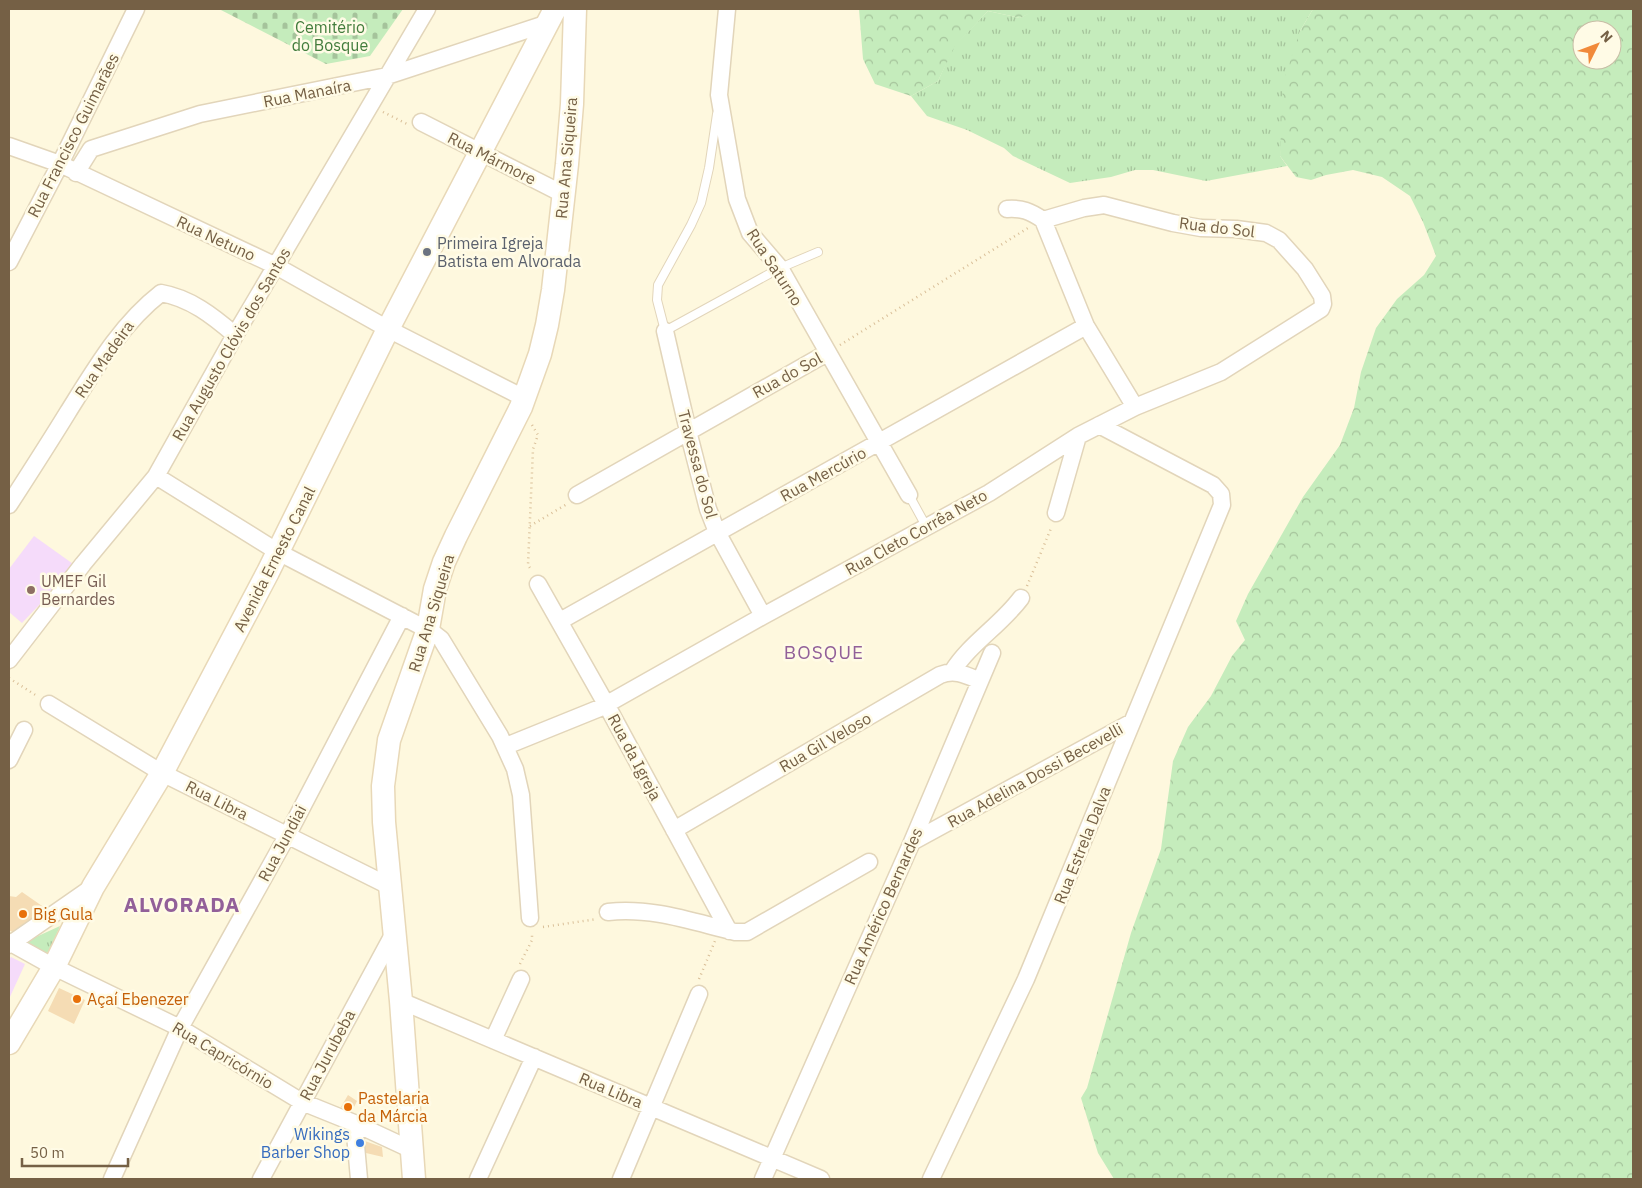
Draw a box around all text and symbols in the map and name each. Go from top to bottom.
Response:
park label: Cemitério do Bosque [292,17,368,55]
north arrow [1572,20,1622,70]
text: N [1597,27,1617,46]
street label: Rua Francisco Guimarães [23,49,123,221]
street label: Rua Manaíra [261,75,353,111]
street label: Rua Ana Siqueira [551,96,581,220]
street label: Rua Mármore [444,127,540,189]
street label: Rua Netuno [173,211,259,265]
street label: Rua do Sol [1178,212,1256,242]
street label: Rua Saturno [743,225,807,309]
place label: Primeira Igreja Batista em Alvorada [437,233,582,271]
street label: Rua Augusto Clóvis dos Santos [167,244,295,444]
marker: Primeira Igreja Batista em Alvorada [421,246,433,258]
street label: Rua Madeira [70,316,138,401]
street label: Rua do Sol [749,348,825,402]
street label: Travessa do Sol [674,408,722,520]
street label: Rua Mercúrio [777,442,870,506]
street label: Avenida Ernesto Canal [229,483,319,635]
street label: Rua Cleto Corrêa Neto [841,485,991,579]
street label: Rua Ana Siqueira [404,551,459,674]
place label: UMEF Gil Bernardes [41,571,115,609]
marker: UMEF Gil Bernardes [25,584,37,596]
district label: BOSQUE [784,640,864,664]
street label: Rua Gil Veloso [775,708,875,776]
street label: Rua da Igreja [604,710,666,804]
street label: Rua Adelina Dossi Becevelli [944,718,1126,832]
street label: Rua Libra [182,776,252,824]
street label: Rua Estrela Dalva [1049,783,1115,907]
street label: Rua Jundiai [253,801,311,885]
street label: Rua Américo Bernardes [839,824,927,988]
district label: ALVORADA [124,890,240,918]
place label: Big Gula [33,904,93,924]
marker: Big Gula [17,908,29,920]
place label: Açaí Ebenezer [87,989,189,1009]
marker: Açaí Ebenezer [71,993,83,1005]
street label: Rua Jurubeba [295,1006,359,1104]
street label: Rua Capricórnio [169,1017,277,1093]
street label: Rua Libra [576,1068,646,1113]
place label: Pastelaria da Márcia [358,1088,430,1126]
marker: Pastelaria da Márcia [342,1101,354,1113]
place label: Wikings Barber Shop [261,1124,350,1162]
scale bar [22,1136,129,1168]
marker: Wikings Barber Shop [354,1137,366,1149]
text: 50 m [30,1143,65,1162]

